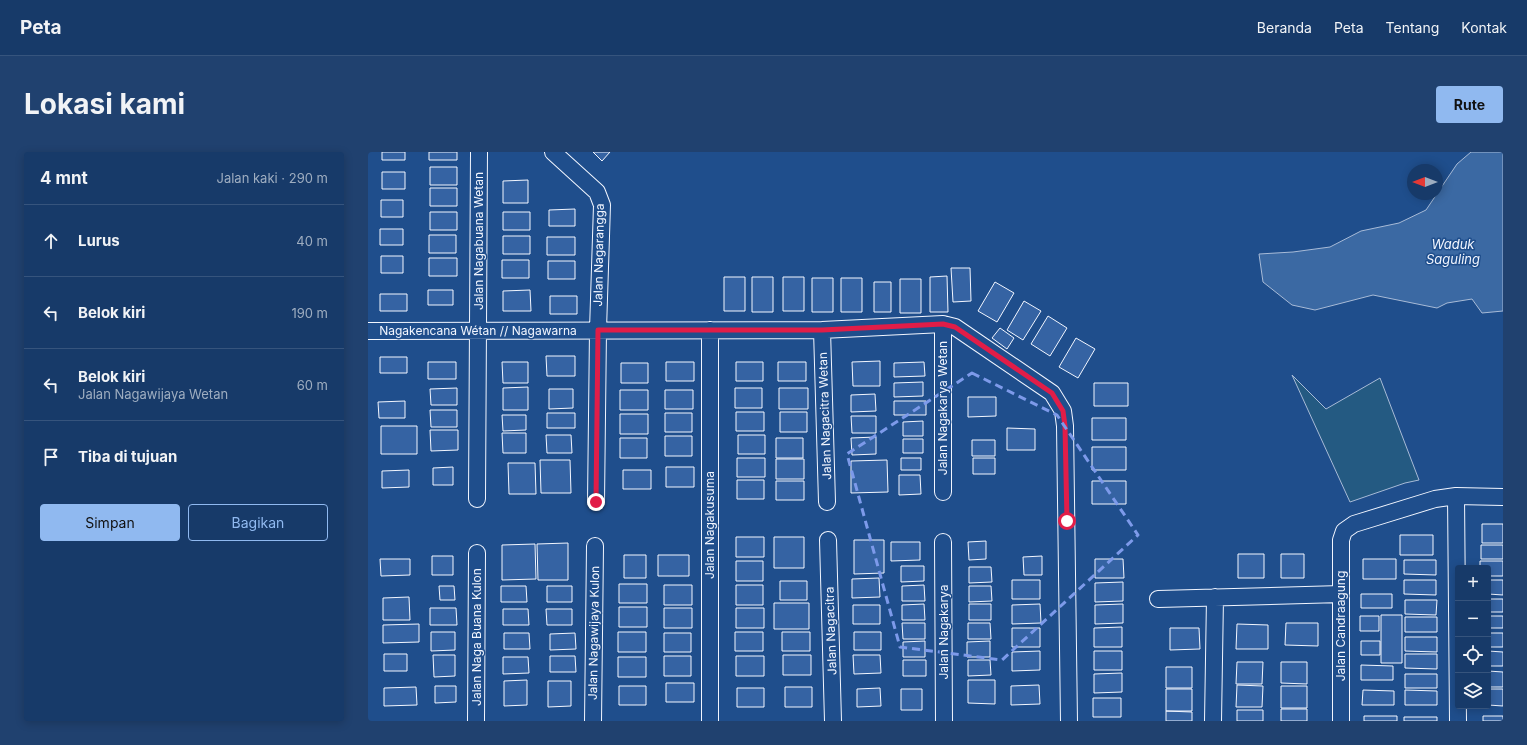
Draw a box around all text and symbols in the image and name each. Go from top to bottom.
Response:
text: Peta [20,16,62,39]
text: Beranda [1257,19,1312,36]
text: Peta [1334,19,1364,36]
text: Tentang [1386,19,1439,36]
text: Kontak [1461,19,1507,36]
button: Rute [1436,86,1503,123]
text: Lokasi kami [24,87,185,121]
north arrow [1407,164,1443,200]
text: 4 mnt [40,168,88,188]
text: Jalan kaki · 290 m [216,170,328,186]
street label: Jalan Nagabuana Wetan [471,172,486,310]
street label: Jalan Nagarangga [590,203,607,307]
icon: ahead [40,230,62,252]
text: Lurus [78,231,120,250]
text: 40 m [296,233,328,249]
water label: Waduk Saguling [1426,236,1480,267]
icon: left [40,302,62,324]
text: Belok kiri [78,303,145,322]
text: 190 m [291,305,328,321]
street label: Nagakencana Wétan // Nagawarna [379,323,577,338]
street label: Jalan Nagakarya Wetan [935,341,950,475]
street label: Jalan Nagacitra Wetan [815,352,834,480]
text: Belok kiri [78,367,145,386]
icon: left [40,374,62,396]
text: 60 m [297,377,328,393]
text: Jalan Nagawijaya Wetan [78,386,228,402]
icon: arrive [40,446,62,468]
text: Tiba di tujuan [78,447,177,466]
street label: Jalan Nagakusuma [702,471,717,579]
route end [587,493,605,511]
button: Simpan [40,504,180,541]
button: Bagikan [188,504,328,541]
route start [1058,512,1076,530]
map controls [1455,565,1491,709]
button: + [1455,565,1491,601]
street label: Jalan Nagawijaya Kulon [585,566,602,700]
street label: Jalan Naga Buana Kulon [469,568,484,706]
street label: Jalan Candraagung [1333,571,1348,681]
street label: Jalan Nagakarya [936,584,951,680]
street label: Jalan Nagacitra [821,587,840,676]
button: − [1455,601,1491,637]
button: locate [1455,637,1491,673]
button: layers [1455,673,1491,709]

